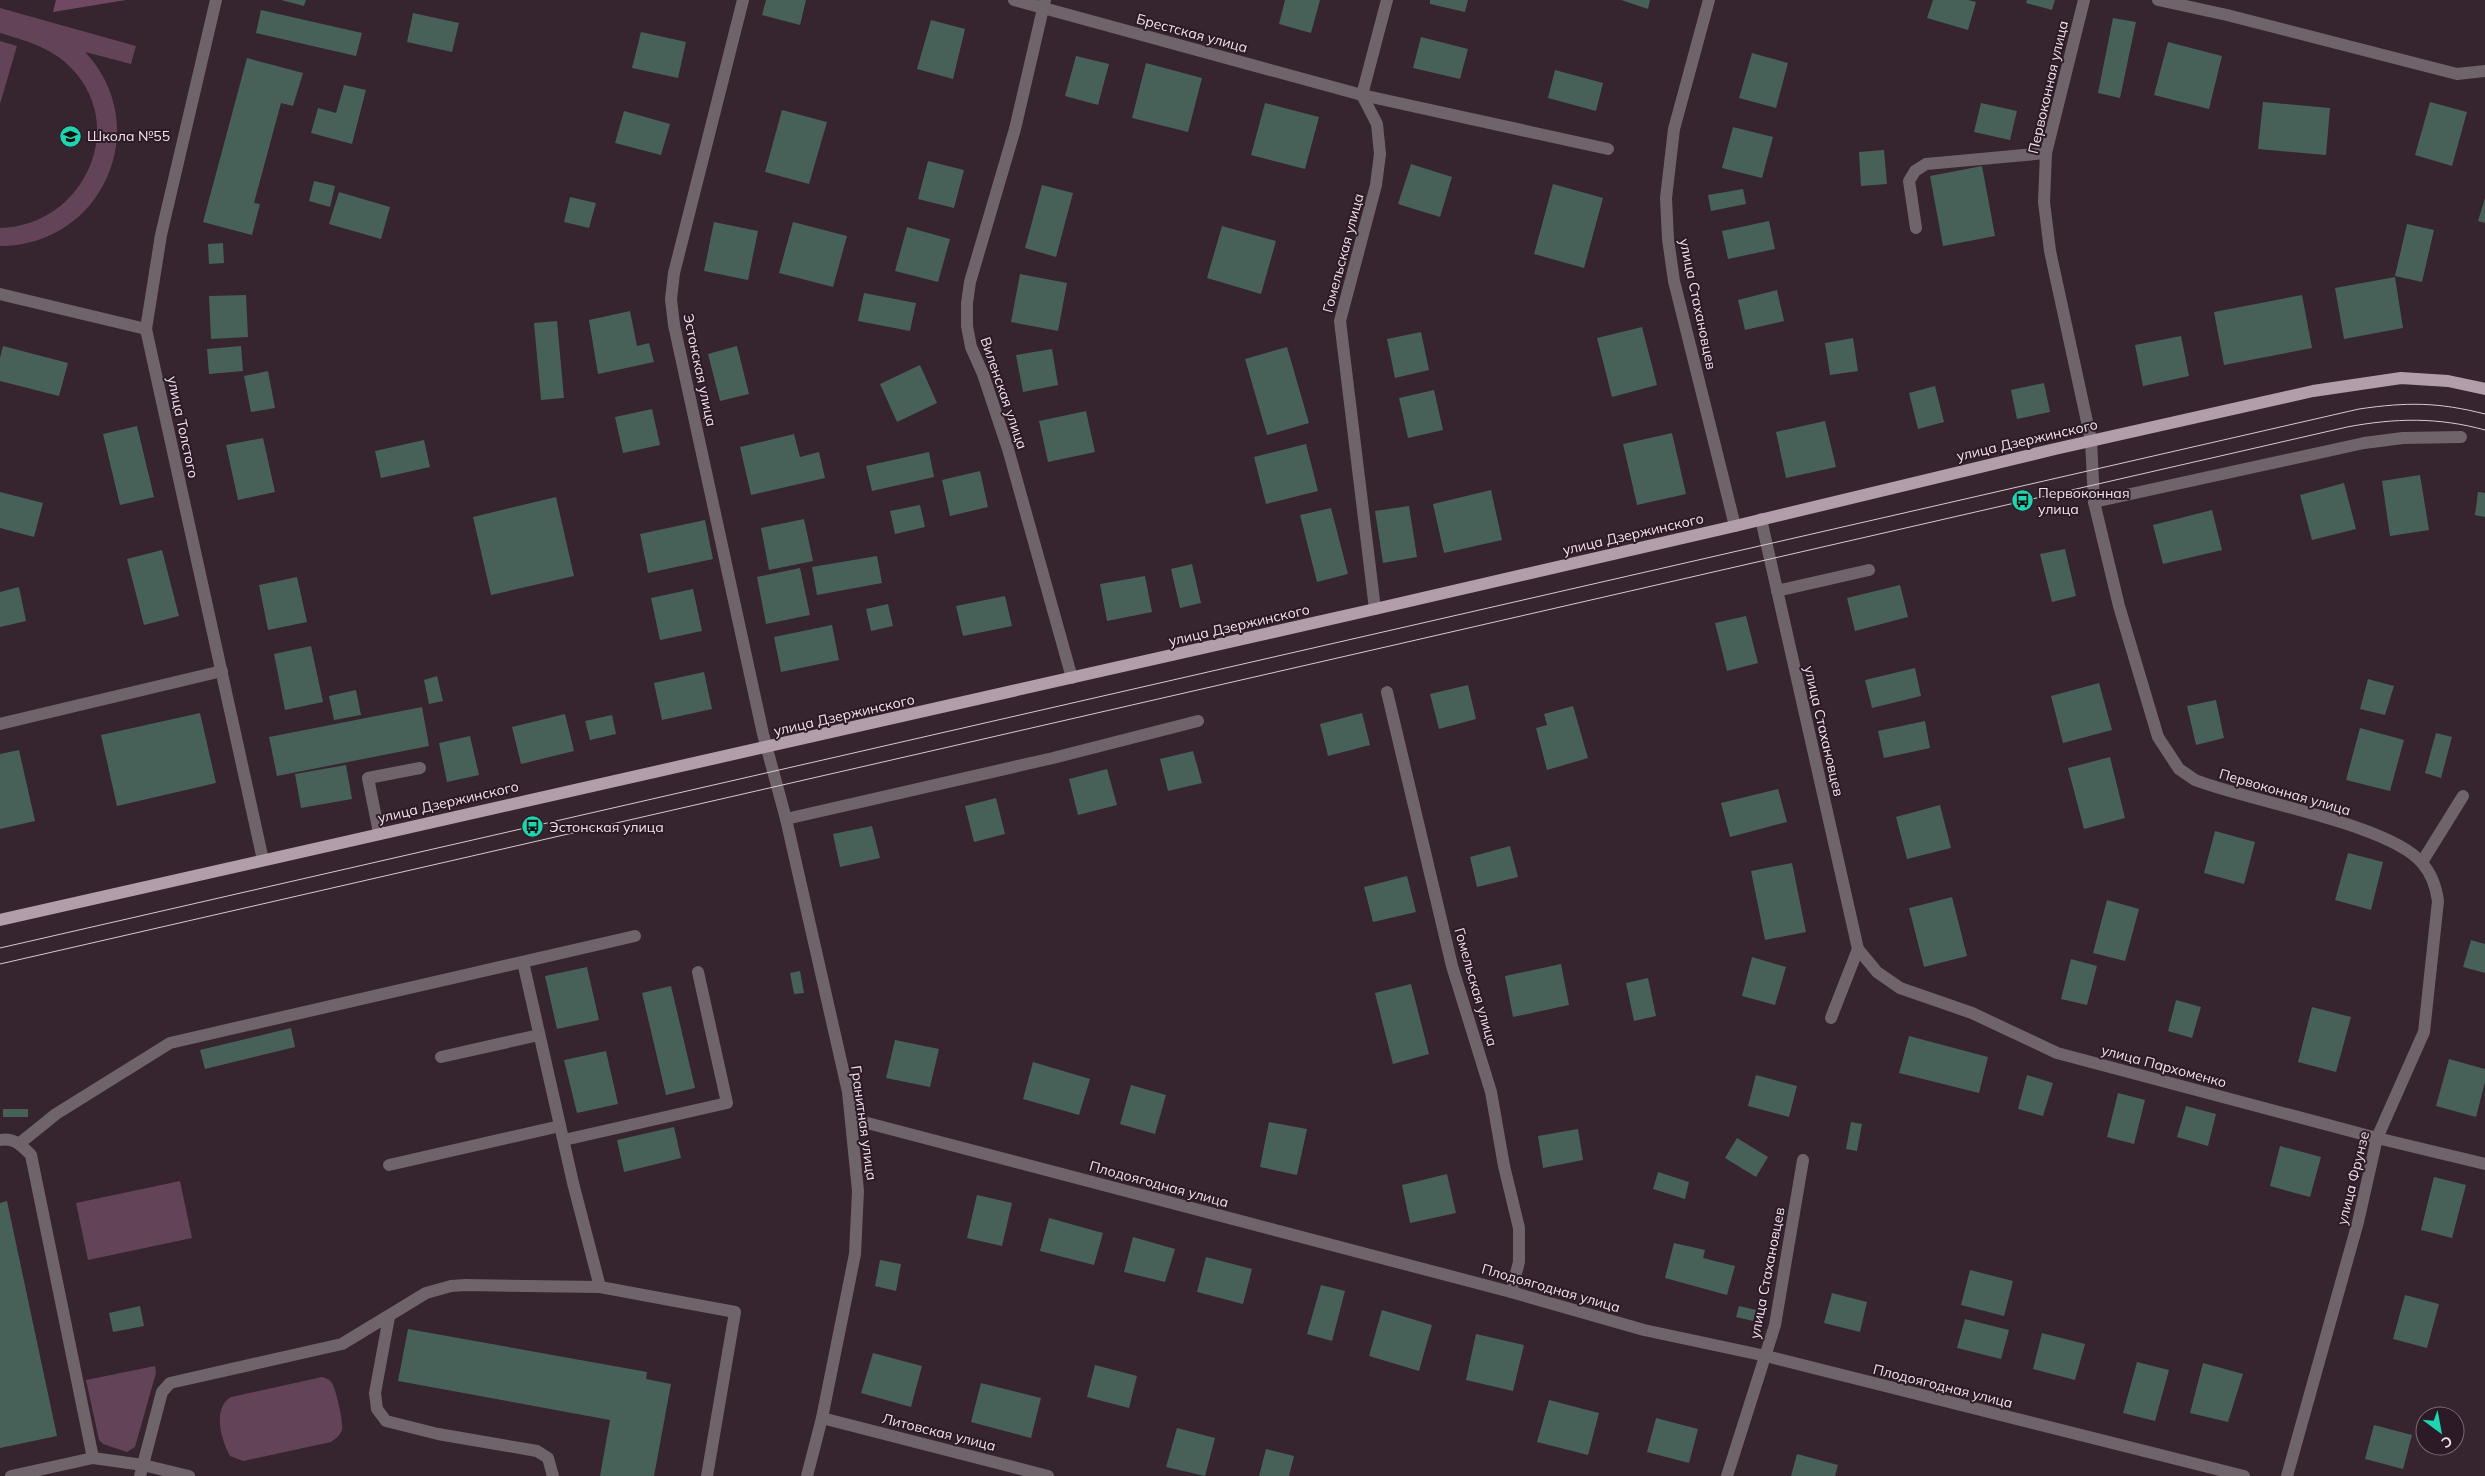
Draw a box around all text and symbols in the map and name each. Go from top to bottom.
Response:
street label: Брестская улица [1134,9,1250,57]
street label: Первоконная улица [2024,19,2072,155]
school or university icon: Школа №55 [59,124,83,148]
place label: Школа №55 [87,127,170,145]
street label: Гомельская улица [1318,191,1368,315]
street label: улица Стахановцев [1675,237,1721,371]
street label: Эстонская улица [679,312,721,428]
street label: Виленская улица [976,335,1032,451]
street label: улица Толстого [163,374,203,480]
street label: улица Дзержинского [1955,415,2099,465]
place label: Первоконная улица [2038,484,2130,518]
bus stop icon: Первоконная улица [2010,489,2034,513]
street label: улица Дзержинского [1561,509,1705,559]
street label: улица Дзержинского [1167,600,1311,650]
street label: улица Стахановцев [1800,664,1848,798]
street label: улица Дзержинского [772,690,916,740]
street label: Первоконная улица [2217,765,2353,819]
street label: улица Дзержинского [376,777,520,827]
bus stop icon: Эстонская улица [521,815,545,839]
place label: Эстонская улица [549,818,664,836]
street label: Гомельская улица [1450,926,1502,1048]
street label: улица Пархоменко [2099,1041,2229,1091]
street label: Гранитная улица [847,1064,881,1182]
street label: улица Фрунзе [2333,1129,2373,1227]
street label: Плодоягодная улица [1087,1157,1231,1211]
street label: улица Стахановцев [1745,1206,1789,1340]
street label: Плодоягодная улица [1480,1260,1622,1316]
street label: Плодоягодная улица [1871,1360,2015,1412]
north arrow [2415,1406,2465,1456]
street label: Литовская улица [880,1409,998,1455]
text: С [2438,1432,2456,1452]

